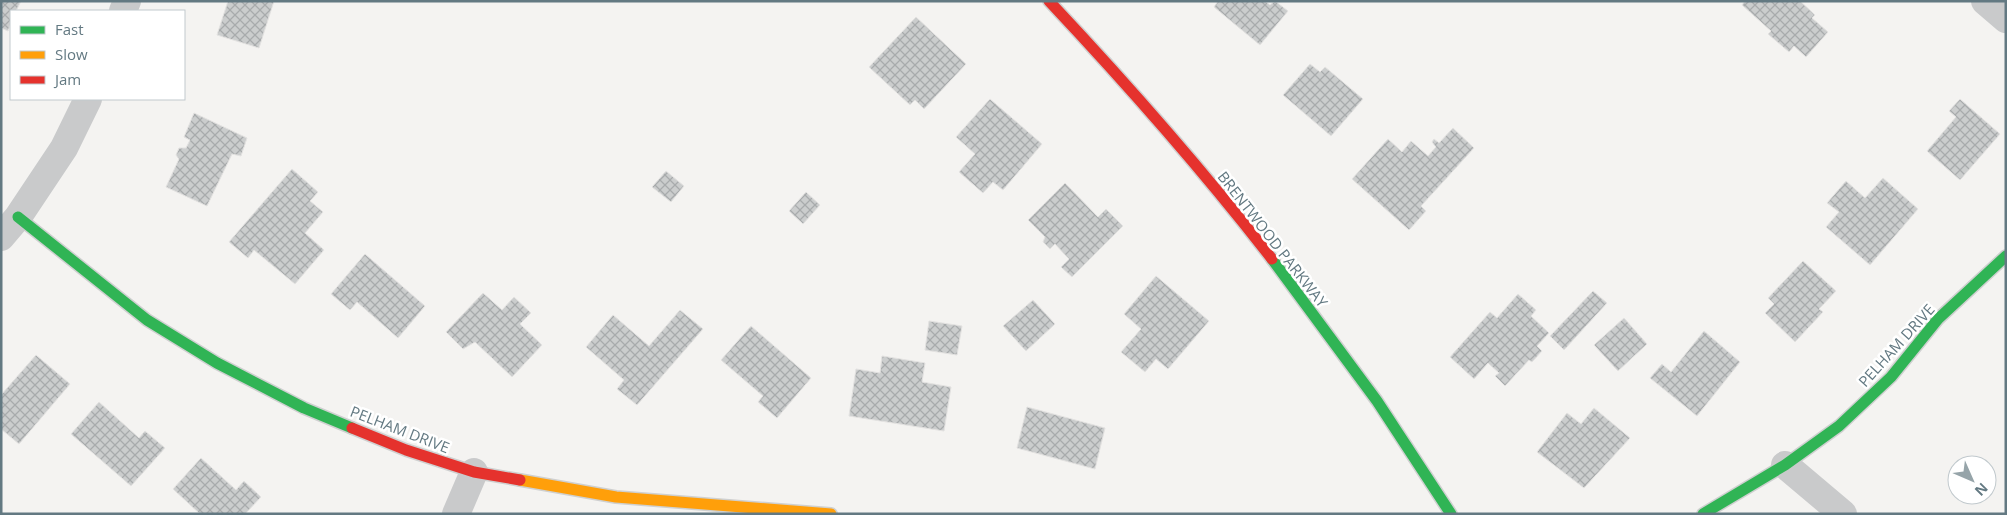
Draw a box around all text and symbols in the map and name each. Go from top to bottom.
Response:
legend [10,10,185,100]
text: Fast [55,19,84,39]
text: Slow [55,44,88,64]
text: Jam [53,69,81,89]
street label: BRENTWOOD PARKWAY [1214,167,1333,312]
street label: PELHAM DRIVE [1854,299,1938,391]
street label: PELHAM DRIVE [348,401,452,457]
north arrow [1947,455,1997,505]
text: N [1971,479,1992,500]

